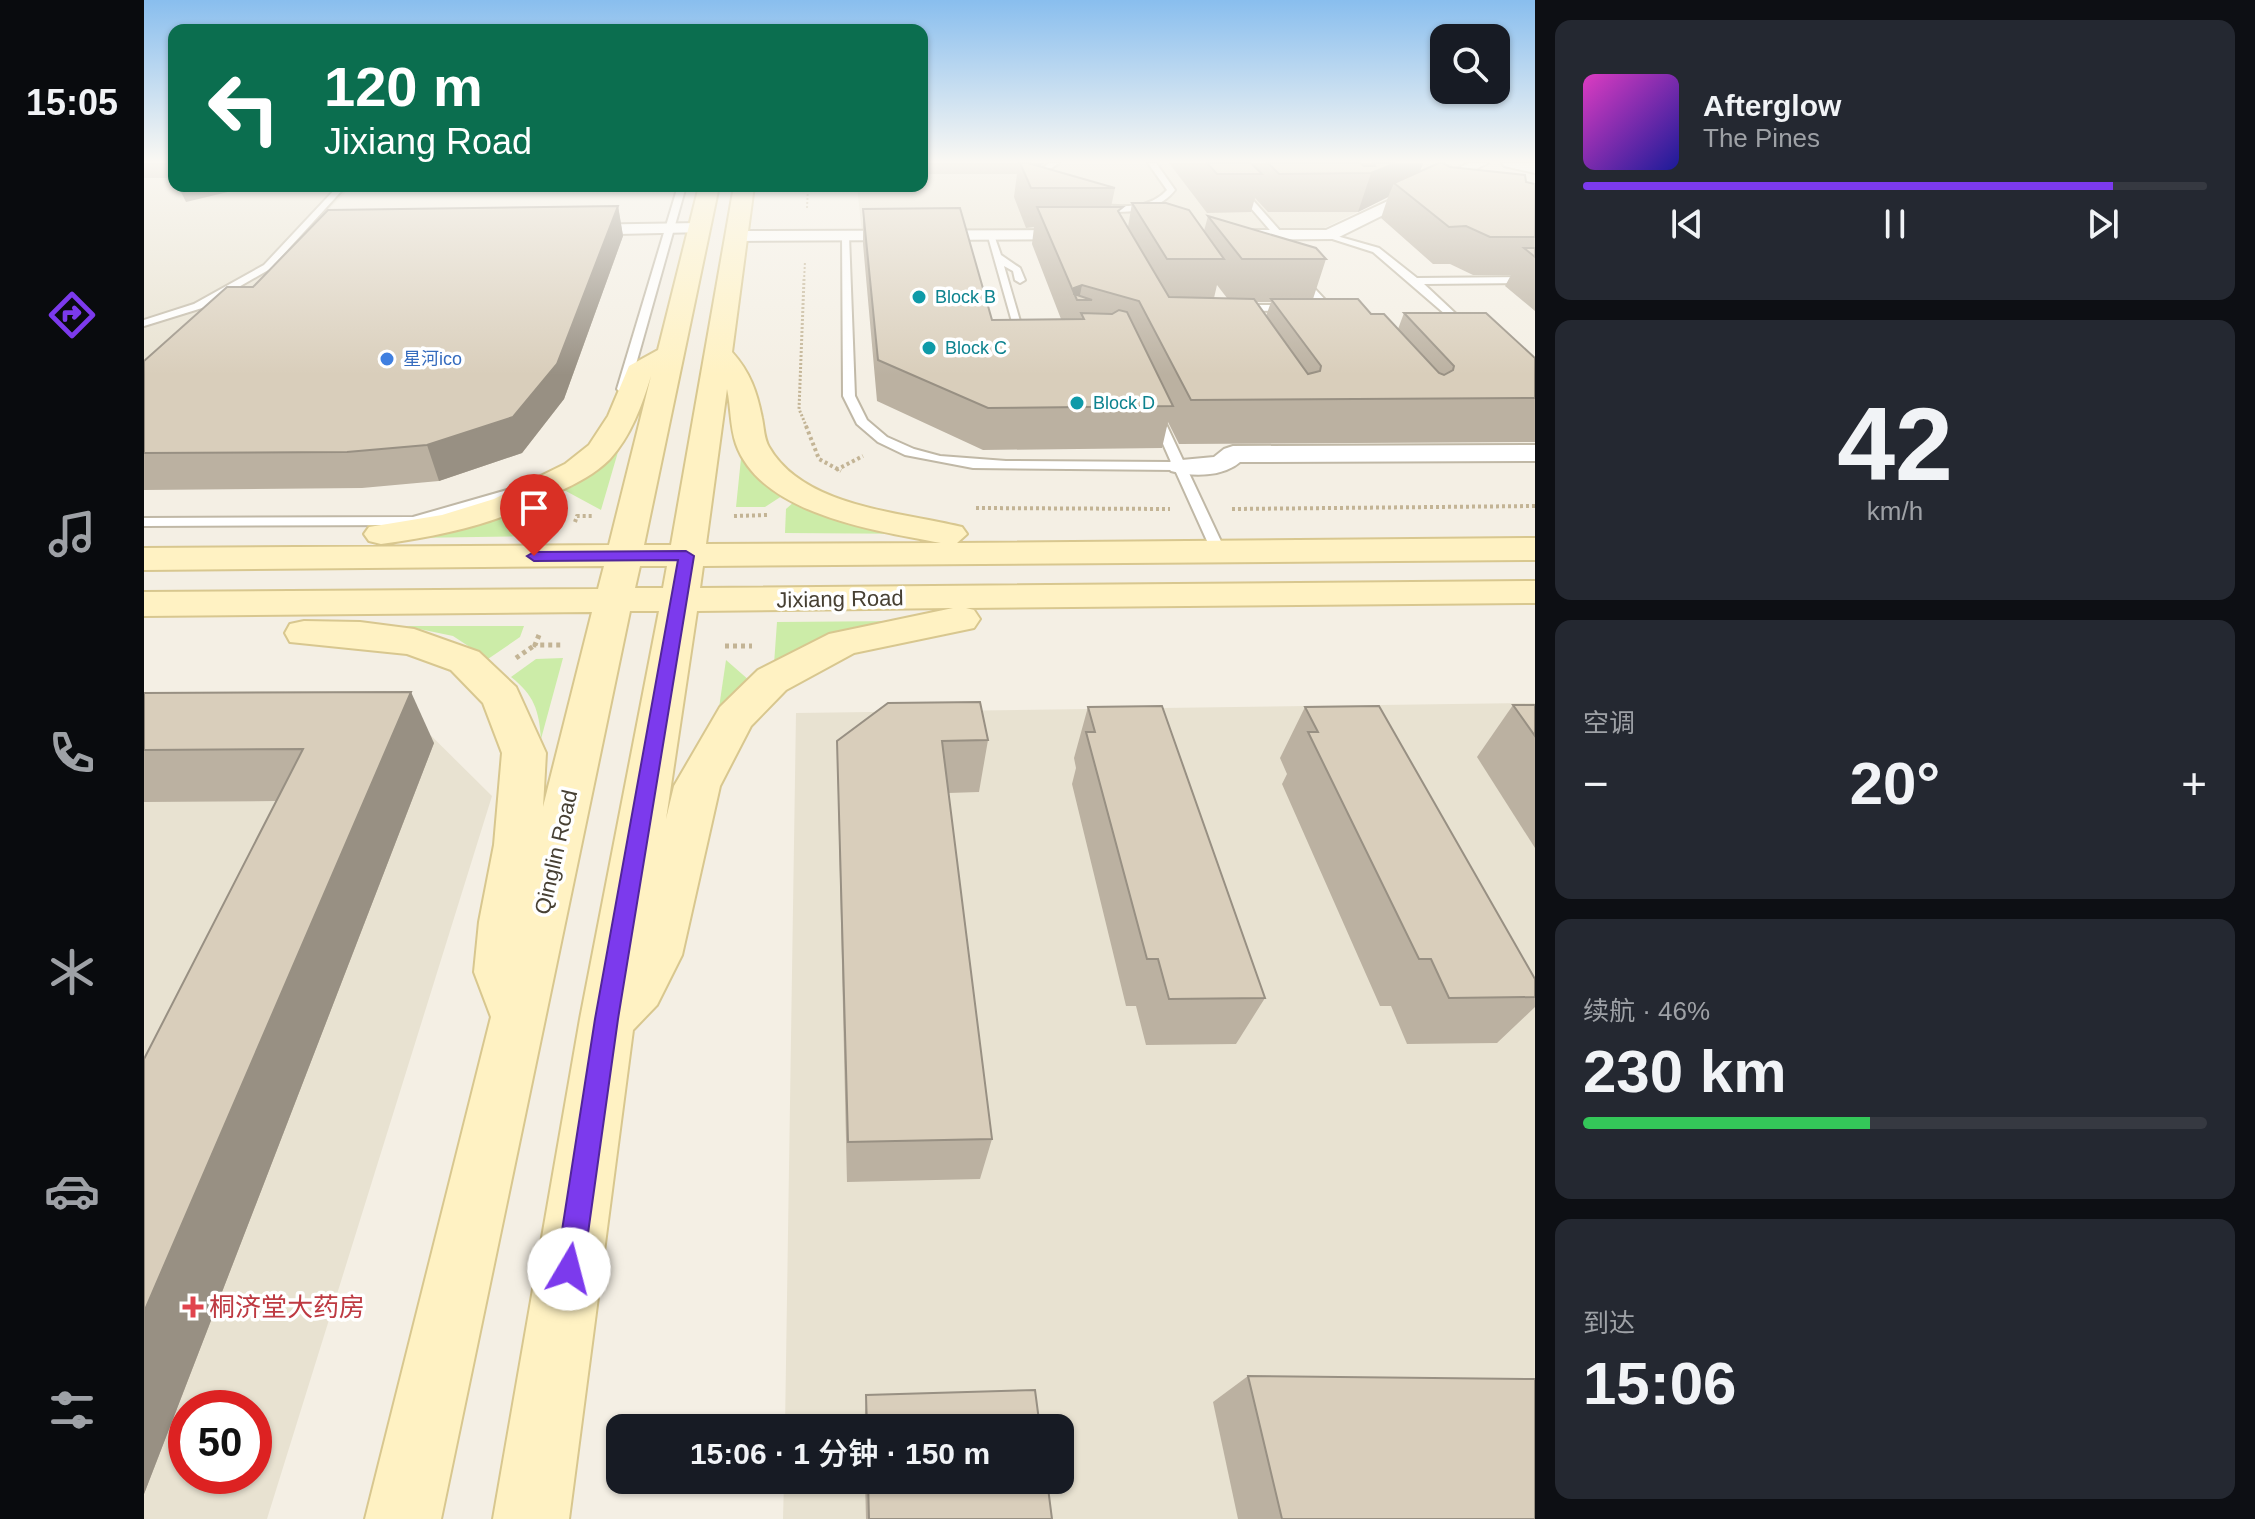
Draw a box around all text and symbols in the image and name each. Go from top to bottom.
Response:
map controls [1430,24,1510,104]
button: search [1430,24,1510,104]
text: 120 m [324,55,483,118]
icon: left [192,56,296,160]
text: 15:05 [26,82,118,123]
text: Afterglow [1703,89,1841,122]
text: Jixiang Road [324,121,532,162]
text: The Pines [1703,123,1820,153]
icon: previous [1665,202,1709,246]
icon: pause [1873,202,1917,246]
icon: next [2081,202,2125,246]
icon: directions [44,287,100,343]
place label: Block B [935,287,996,307]
marker: Block B [910,288,928,306]
place label: Block C [945,338,1007,358]
marker: Block C [920,339,938,357]
place label: 星河ico [403,349,462,369]
marker: 星河ico [378,350,396,368]
text: 42 [1837,386,1953,502]
place label: Block D [1093,393,1155,413]
marker: Block D [1068,394,1086,412]
pin [500,474,568,556]
icon: arrive [512,486,556,530]
text: km/h [1867,496,1923,526]
icon: music [44,506,100,562]
street label: Jixiang Road [776,585,904,613]
text: 空调 [1583,708,1635,738]
icon: phone [44,725,100,781]
text: 20° [1850,750,1940,817]
text: − [1583,759,1609,808]
text: + [2181,759,2207,808]
street label: Qinglin Road [530,787,582,917]
icon: climate [44,944,100,1000]
text: 续航 · 46% [1583,996,1710,1026]
text: 230 km [1583,1038,1787,1105]
icon: car [44,1163,100,1219]
position arrow [527,1227,611,1311]
place label: 桐济堂大药房 [209,1292,365,1322]
marker: 桐济堂大药房 [184,1298,202,1316]
text: 到达 [1583,1308,1635,1338]
text: 15:06 [1583,1350,1736,1417]
icon: filters [44,1382,100,1438]
speed limit sign: 50 [168,1390,272,1494]
text: 15:06 · 1 分钟 · 150 m [690,1437,990,1470]

